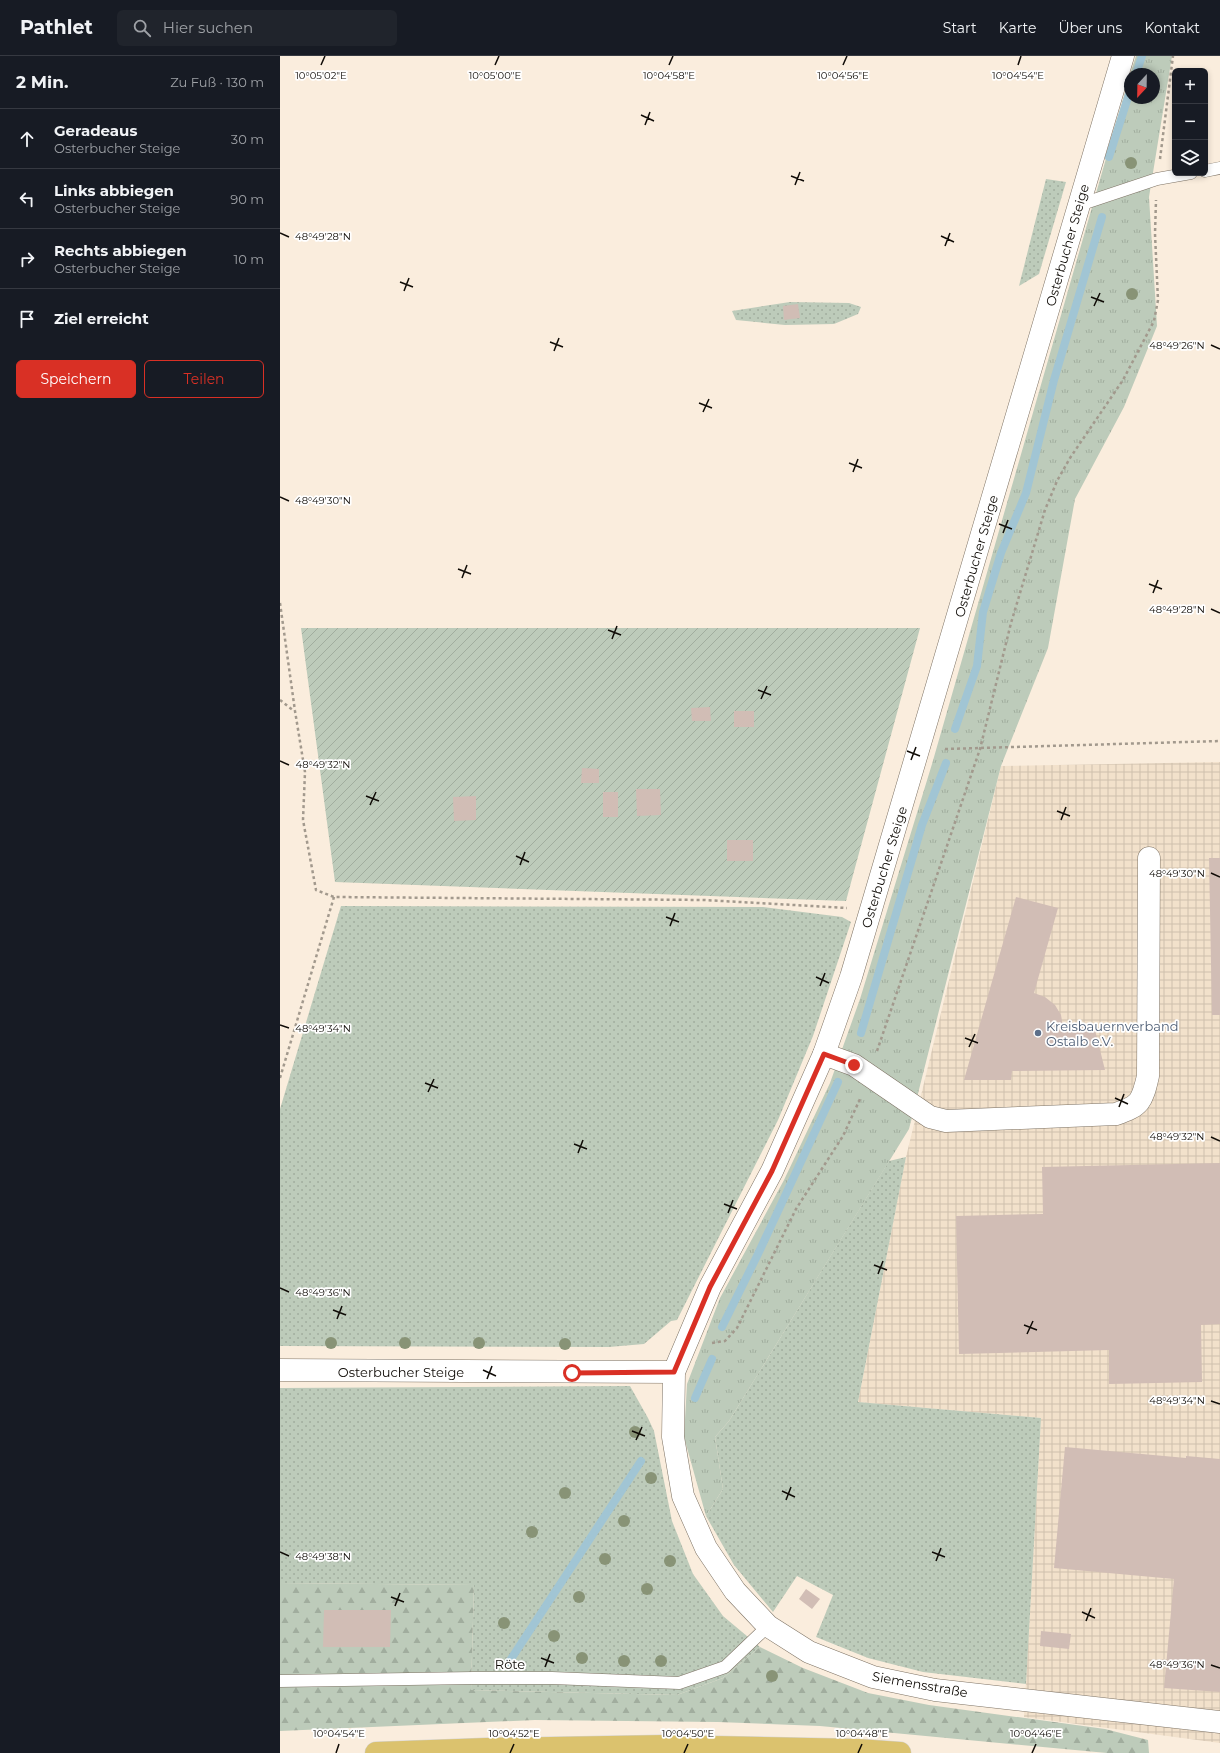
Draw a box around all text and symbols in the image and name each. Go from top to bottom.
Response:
search box [117,10,397,46]
text: Pathlet [20,16,93,39]
icon: search [131,17,153,39]
text: Hier suchen [163,18,253,37]
text: Start [943,19,977,37]
text: Karte [999,19,1036,37]
text: Über uns [1058,19,1122,37]
text: Kontakt [1144,19,1200,37]
north arrow [1124,68,1160,104]
map controls [1172,68,1208,176]
button: + [1172,68,1208,104]
text: 10°05'02"E [295,69,347,82]
text: 10°05'00"E [469,69,522,82]
text: 10°04'58"E [643,69,695,82]
text: 10°04'56"E [817,69,869,82]
text: 10°04'54"E [992,69,1044,82]
text: 2 Min. [16,72,68,92]
text: Zu Fuß · 130 m [170,74,264,90]
button: − [1172,104,1208,140]
text: Geradeaus [54,121,137,140]
icon: ahead [16,128,38,150]
text: 30 m [231,131,264,147]
text: Osterbucher Steige [54,140,180,156]
button: layers [1172,140,1208,176]
text: Links abbiegen [54,181,174,200]
street label: Osterbucher Steige [1042,182,1092,308]
icon: left [16,188,38,210]
text: 90 m [230,191,264,207]
text: Osterbucher Steige [54,200,180,216]
text: 48°49'28"N [295,230,351,243]
text: Rechts abbiegen [54,241,187,260]
icon: right [16,248,38,270]
text: 10 m [234,251,264,267]
text: Osterbucher Steige [54,260,180,276]
icon: arrive [16,308,38,330]
text: Ziel erreicht [54,309,149,328]
text: 48°49'26"N [1149,339,1205,352]
button: Speichern [16,360,136,398]
button: Teilen [144,360,264,398]
street label: Osterbucher Steige [951,493,1001,619]
text: 48°49'30"N [295,494,351,507]
text: 48°49'28"N [1149,603,1205,616]
text: 48°49'32"N [296,758,350,771]
street label: Osterbucher Steige [858,804,910,930]
text: 48°49'30"N [1149,867,1205,880]
place label: Kreisbauernverband Ostalb e.V. [1046,1018,1179,1049]
text: 48°49'34"N [295,1022,351,1035]
marker: Kreisbauernverband Ostalb e.V. [1033,1028,1043,1038]
route end [845,1056,863,1074]
text: 48°49'32"N [1150,1130,1204,1143]
text: 48°49'36"N [295,1286,351,1299]
street label: Osterbucher Steige [338,1364,464,1380]
route start [563,1364,581,1382]
text: 48°49'34"N [1149,1394,1205,1407]
text: 48°49'38"N [295,1550,351,1563]
street label: Röte [495,1656,525,1672]
text: 48°49'36"N [1149,1658,1205,1671]
street label: Siemensstraße [871,1668,969,1700]
text: 10°04'54"E [313,1727,365,1740]
text: 10°04'52"E [488,1727,540,1740]
text: 10°04'50"E [662,1727,714,1740]
text: 10°04'48"E [836,1727,889,1740]
text: 10°04'46"E [1010,1727,1062,1740]

